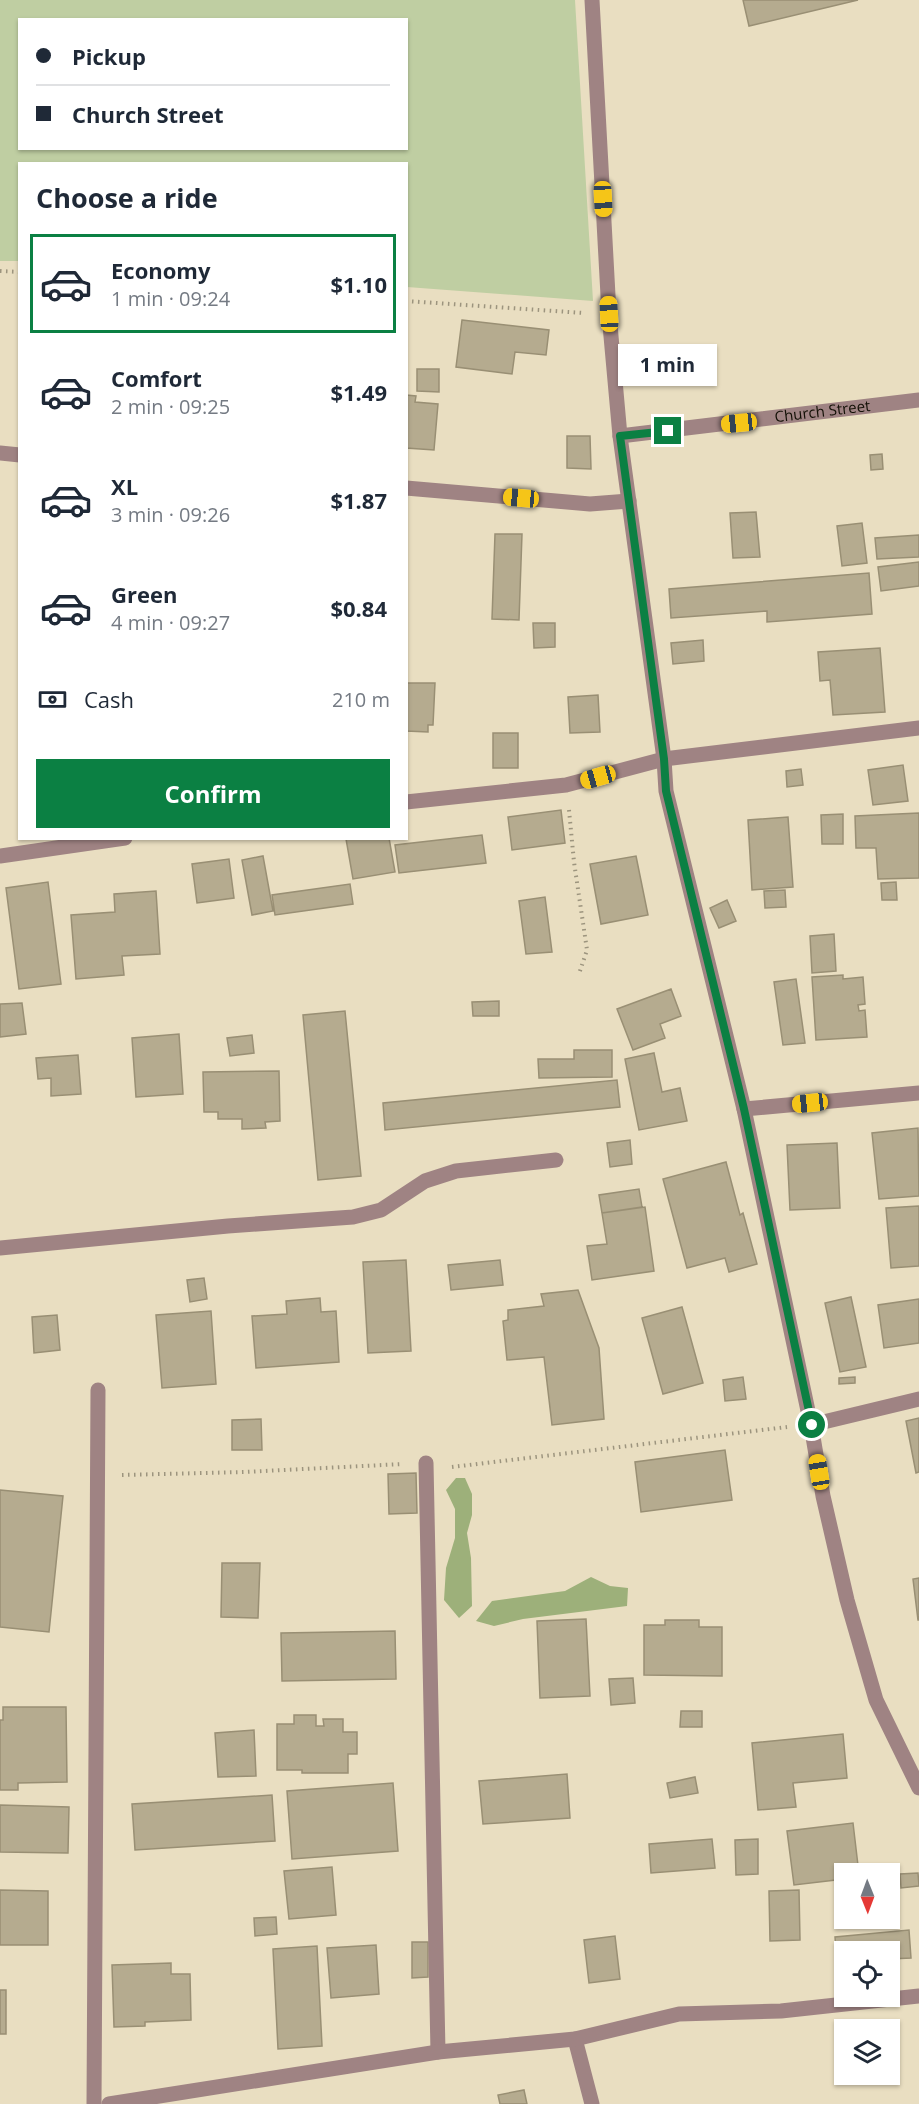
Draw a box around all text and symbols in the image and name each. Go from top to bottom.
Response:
text: Pickup [72,41,146,71]
text: Church Street [72,99,224,129]
text: Choose a ride [36,179,218,216]
car [593,181,613,217]
text: Economy [111,255,210,285]
icon: car [39,257,93,311]
text: $1.10 [330,269,387,299]
text: 1 min · 09:24 [111,285,230,312]
car [599,296,619,332]
callout: 1 min [618,344,718,386]
text: 1 min [640,351,695,378]
text: Comfort [111,363,202,393]
icon: car [39,365,93,419]
text: $1.49 [330,377,387,407]
text: 2 min · 09:25 [111,393,230,420]
street label: Church Street [773,395,871,426]
car [720,412,758,434]
route end [654,417,681,444]
text: XL [111,471,138,501]
icon: car [39,473,93,527]
text: $1.87 [330,485,387,515]
car [502,487,540,509]
text: 3 min · 09:26 [111,501,230,528]
text: Green [111,579,177,609]
icon: car [39,581,93,635]
text: $0.84 [330,593,387,623]
text: 4 min · 09:27 [111,609,230,636]
icon: cash [36,683,69,716]
text: Cash [84,684,134,714]
text: 210 m [332,686,390,713]
button: Confirm [36,759,390,828]
car [578,763,618,791]
car [791,1092,829,1114]
route start [798,1411,825,1438]
car [807,1453,831,1491]
north arrow [834,1863,900,1929]
map controls [834,1863,900,2085]
button: locate [834,1941,900,2007]
button: layers [834,2019,900,2085]

